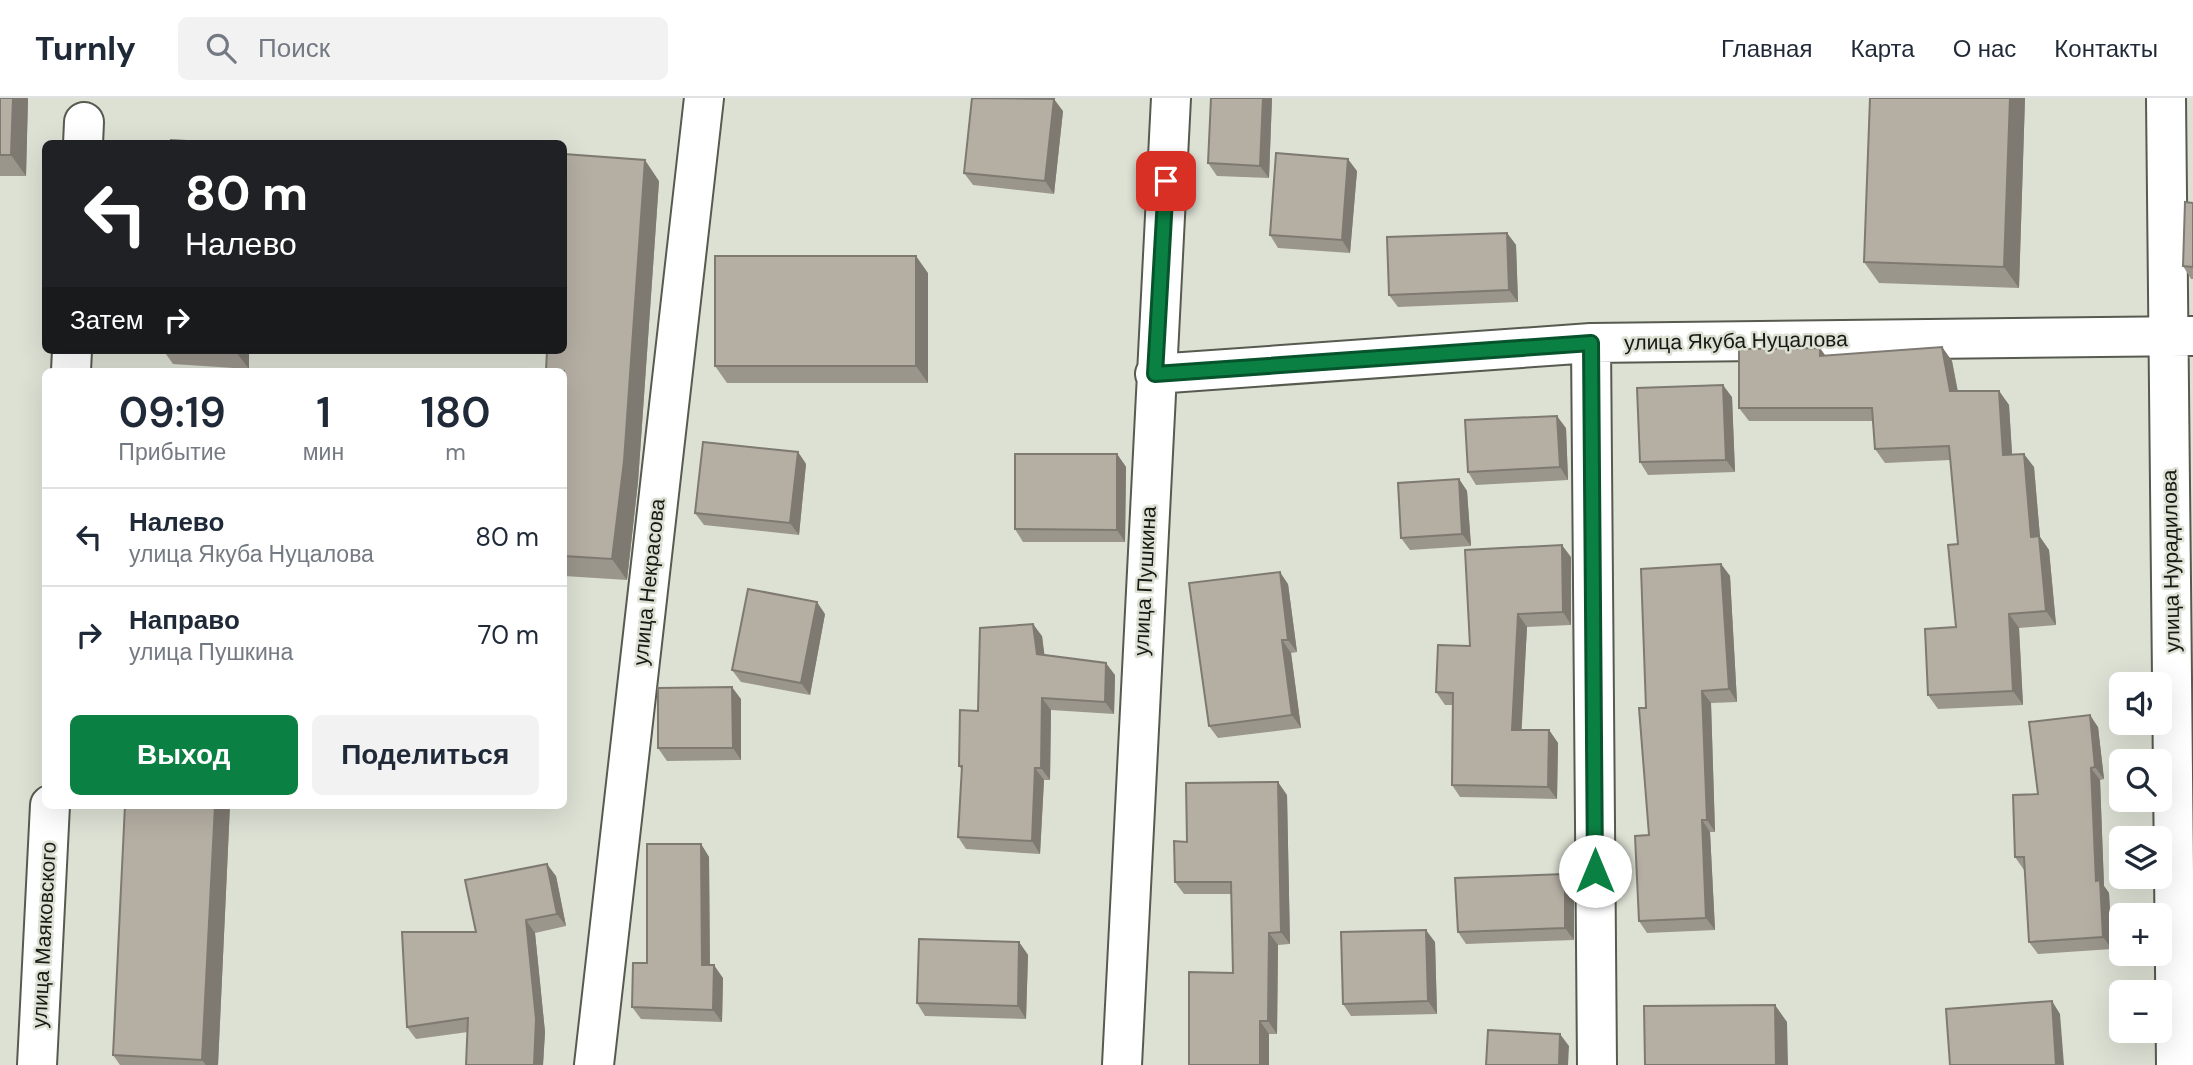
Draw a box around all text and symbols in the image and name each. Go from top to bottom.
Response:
search box [178,17,668,80]
text: Turnly [35,27,136,70]
icon: search [202,29,240,67]
text: Поиск [258,31,330,65]
text: Главная [1721,33,1812,64]
text: Карта [1850,33,1915,64]
text: О нас [1953,33,2016,64]
text: Контакты [2054,33,2158,64]
pin [1136,151,1196,211]
text: 80 m [185,161,308,225]
icon: arrive [1147,162,1185,200]
icon: left [70,168,161,259]
text: Налево [185,223,297,265]
icon: right [158,301,196,339]
text: Затем [70,303,144,337]
street label: улица Якуба Нуцалова [1624,325,1848,357]
text: 09:19 [119,385,226,440]
text: 1 [316,385,331,440]
text: 180 [420,385,491,440]
text: Прибытие [118,437,226,467]
text: мин [303,437,344,467]
text: m [445,437,466,467]
street label: улица Нурадилова [2155,469,2187,653]
street label: улица Некрасова [626,497,672,667]
text: Налево [129,505,224,539]
street label: улица Пушкина [1127,505,1163,657]
icon: left [70,518,108,556]
text: 80 m [475,520,539,554]
text: улица Якуба Нуцалова [129,539,374,569]
text: Направо [129,603,240,637]
icon: right [70,616,108,654]
text: 70 m [478,618,539,652]
text: улица Пушкина [129,637,293,667]
map controls [2109,672,2172,1043]
button: sound [2109,672,2172,735]
button: Выход [70,715,298,795]
button: Поделиться [312,715,539,795]
button: search [2109,749,2172,812]
button: layers [2109,826,2172,889]
position arrow [1558,834,1632,908]
street label: улица Маяковского [25,841,63,1029]
button: + [2109,903,2172,966]
button: − [2109,980,2172,1043]

